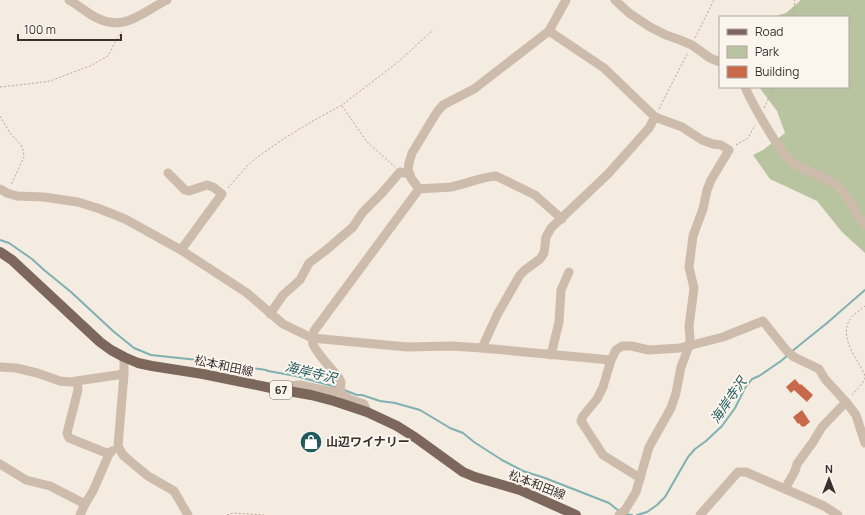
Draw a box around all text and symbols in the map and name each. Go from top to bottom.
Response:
scale bar [18,16,121,42]
legend [719,16,849,88]
text: 100 m [24,21,56,38]
text: Road [755,23,783,40]
text: Park [755,43,780,60]
text: Building [755,63,799,80]
street label: 松本和田線 [193,351,255,380]
water label: 海岸寺沢 [284,357,340,388]
water label: 海岸寺沢 [706,372,751,426]
road number: 67 [270,381,292,399]
shop icon: 山辺ワイナリー [298,429,324,455]
place label: 山辺ワイナリー [326,433,410,450]
north arrow [809,459,849,499]
text: N [825,461,833,476]
street label: 松本和田線 [506,466,568,503]

